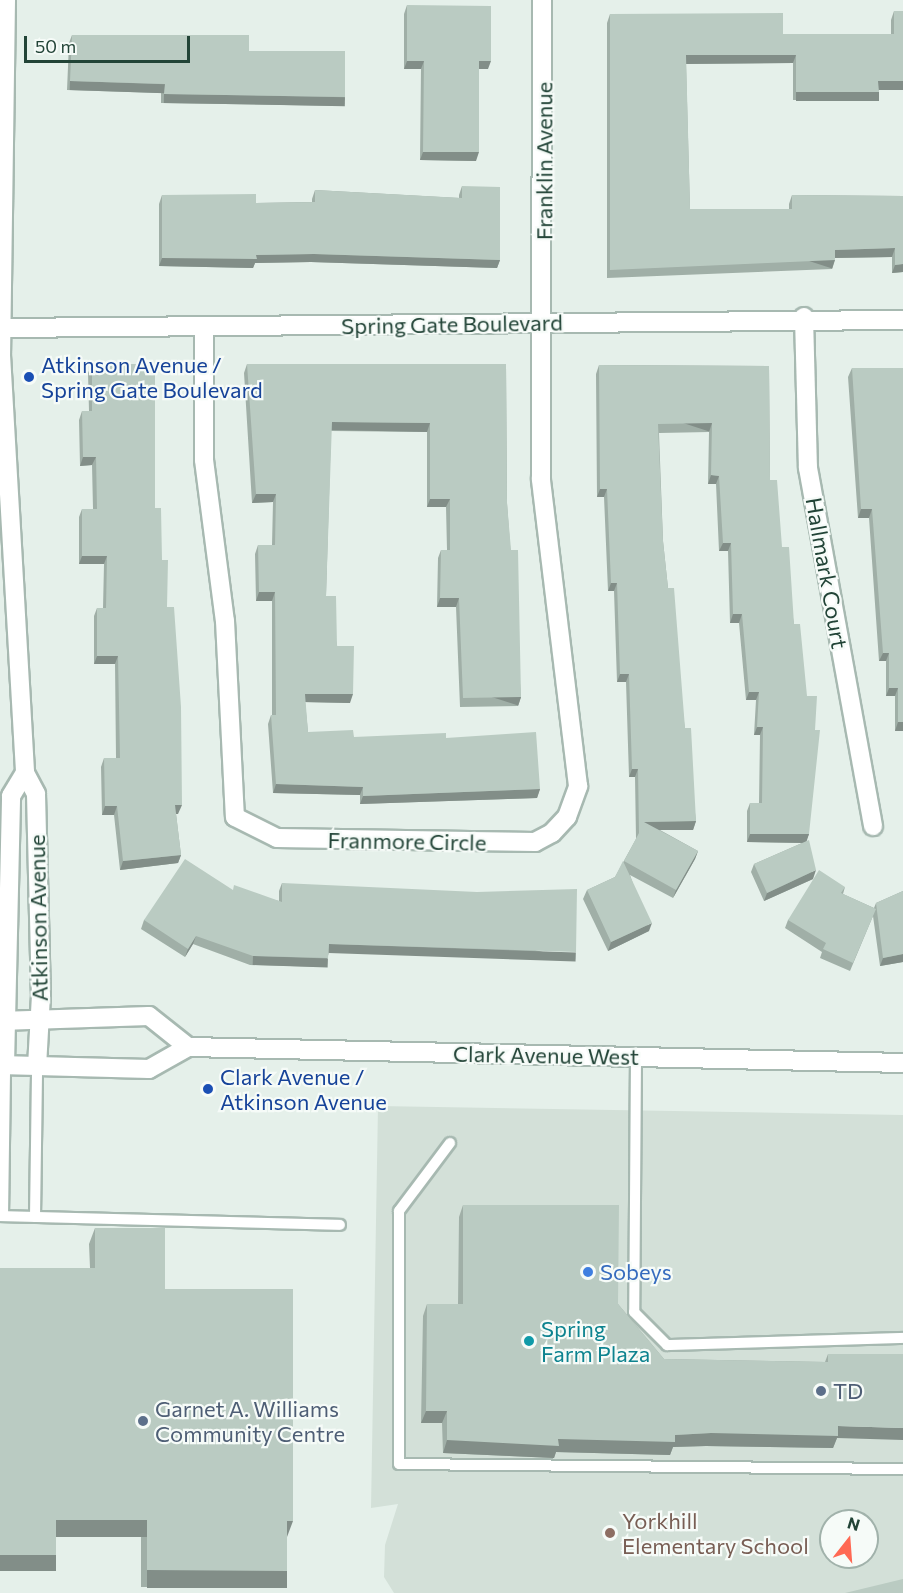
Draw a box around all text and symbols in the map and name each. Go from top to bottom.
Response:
scale bar [27,24,194,62]
text: 50 m [35,35,76,57]
street label: Franklin Avenue [531,82,557,240]
street label: Spring Gate Boulevard [341,309,563,339]
place label: Atkinson Avenue / Spring Gate Boulevard [41,351,263,402]
marker: Atkinson Avenue / Spring Gate Boulevard [22,370,36,384]
street label: Hallmark Court [801,495,853,651]
street label: Franmore Circle [327,826,487,856]
street label: Atkinson Avenue [23,834,53,1002]
street label: Clark Avenue West [453,1040,639,1070]
place label: Clark Avenue / Atkinson Avenue [220,1063,387,1114]
marker: Clark Avenue / Atkinson Avenue [201,1082,215,1096]
place label: Sobeys [600,1259,672,1285]
marker: Sobeys [581,1265,595,1279]
place label: Spring Farm Plaza [541,1315,650,1366]
marker: Spring Farm Plaza [522,1334,536,1348]
place label: TD [833,1378,863,1404]
marker: TD [814,1384,828,1398]
place label: Garnet A. Williams Community Centre [155,1395,345,1446]
marker: Garnet A. Williams Community Centre [136,1414,150,1428]
place label: Yorkhill Elementary School [622,1507,809,1558]
north arrow [819,1509,879,1569]
text: N [845,1512,862,1534]
marker: Yorkhill Elementary School [603,1526,617,1540]

